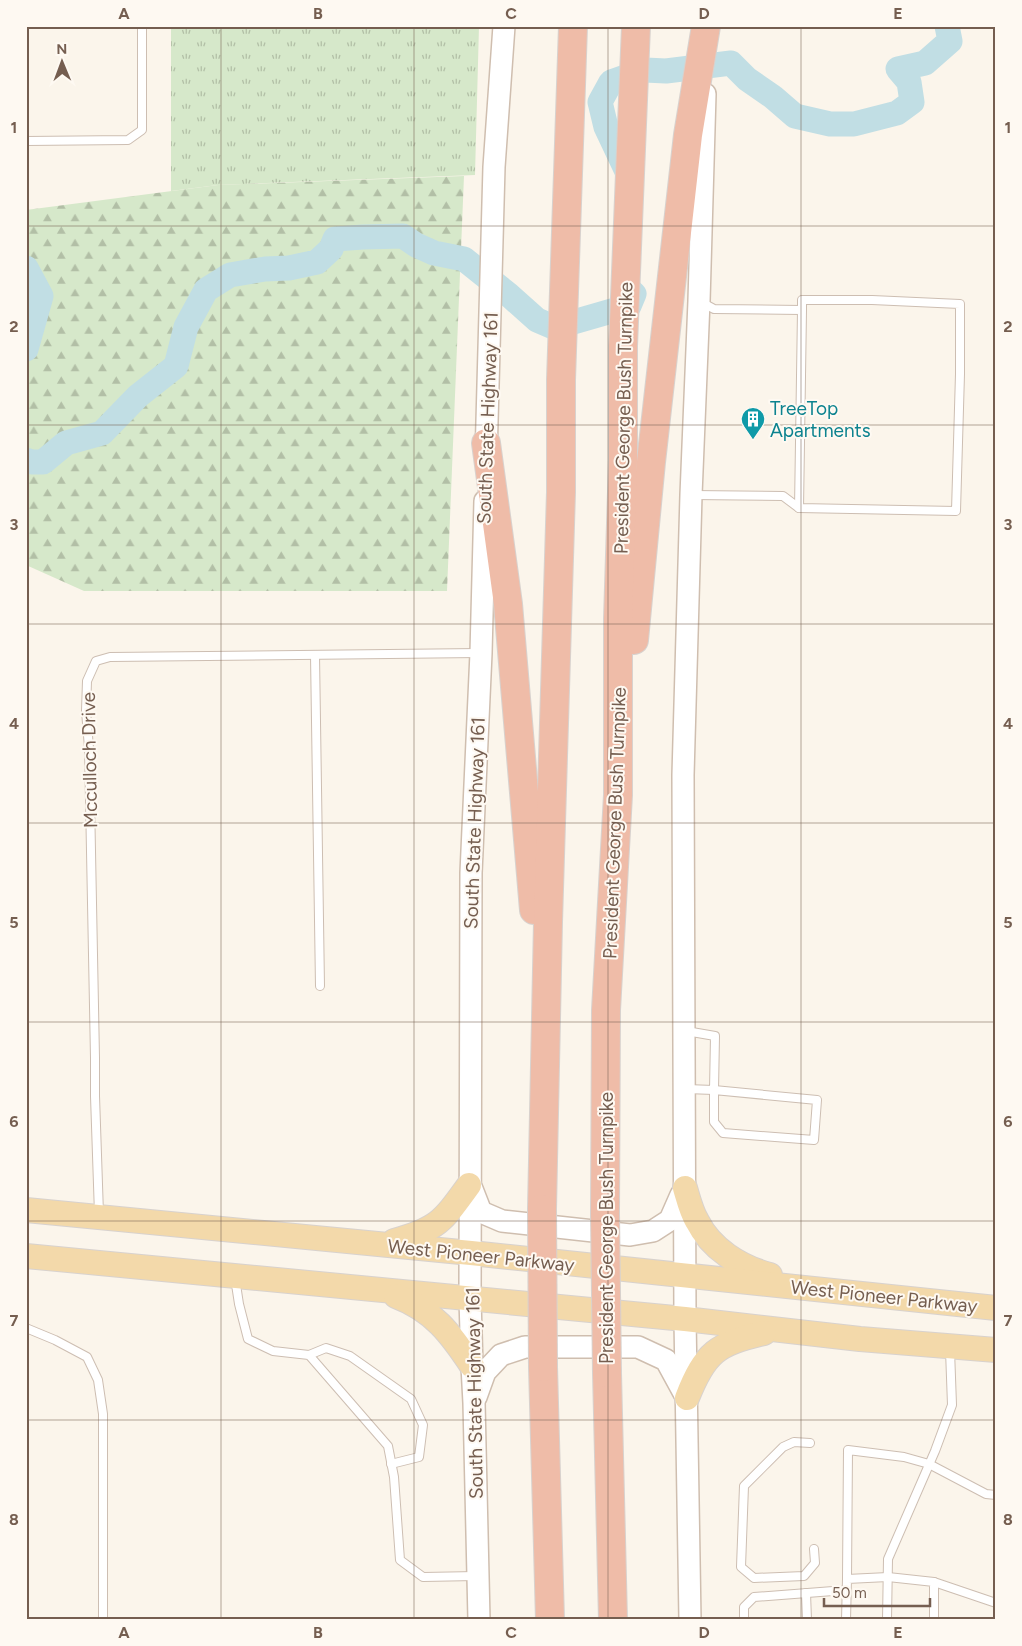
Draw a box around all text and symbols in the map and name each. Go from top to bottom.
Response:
text: A [118,4,130,23]
text: B [313,4,323,23]
text: C [505,4,517,23]
text: D [698,4,710,23]
text: E [893,4,903,23]
north arrow [38,38,88,88]
text: N [56,41,67,58]
text: 1 [11,118,17,137]
text: 1 [1005,118,1011,137]
street label: President George Bush Turnpike [610,282,637,554]
street label: South State Highway 161 [472,312,503,524]
text: 2 [9,317,19,336]
text: 2 [1003,317,1013,336]
place label: TreeTop Apartments [770,397,871,442]
building icon: TreeTop Apartments [740,406,766,440]
text: 3 [10,515,19,534]
text: 3 [1004,515,1013,534]
street label: President George Bush Turnpike [598,687,631,959]
street label: Mcculloch Drive [77,692,102,828]
text: 4 [9,714,19,733]
text: 4 [1003,714,1013,733]
street label: South State Highway 161 [459,717,490,929]
text: 5 [9,913,19,932]
text: 5 [1003,913,1013,932]
street label: President George Bush Turnpike [595,1092,618,1364]
text: 6 [9,1112,19,1131]
text: 6 [1003,1112,1013,1131]
street label: West Pioneer Parkway [386,1234,576,1277]
street label: West Pioneer Parkway [789,1275,979,1318]
street label: South State Highway 161 [461,1287,488,1499]
text: 7 [10,1311,19,1330]
text: 7 [1004,1311,1013,1330]
text: 8 [9,1510,19,1529]
text: 8 [1003,1510,1013,1529]
scale bar [824,1576,931,1608]
text: 50 m [832,1584,867,1602]
text: A [118,1623,130,1642]
text: B [313,1623,323,1642]
text: C [505,1623,517,1642]
text: D [698,1623,710,1642]
text: E [893,1623,903,1642]

